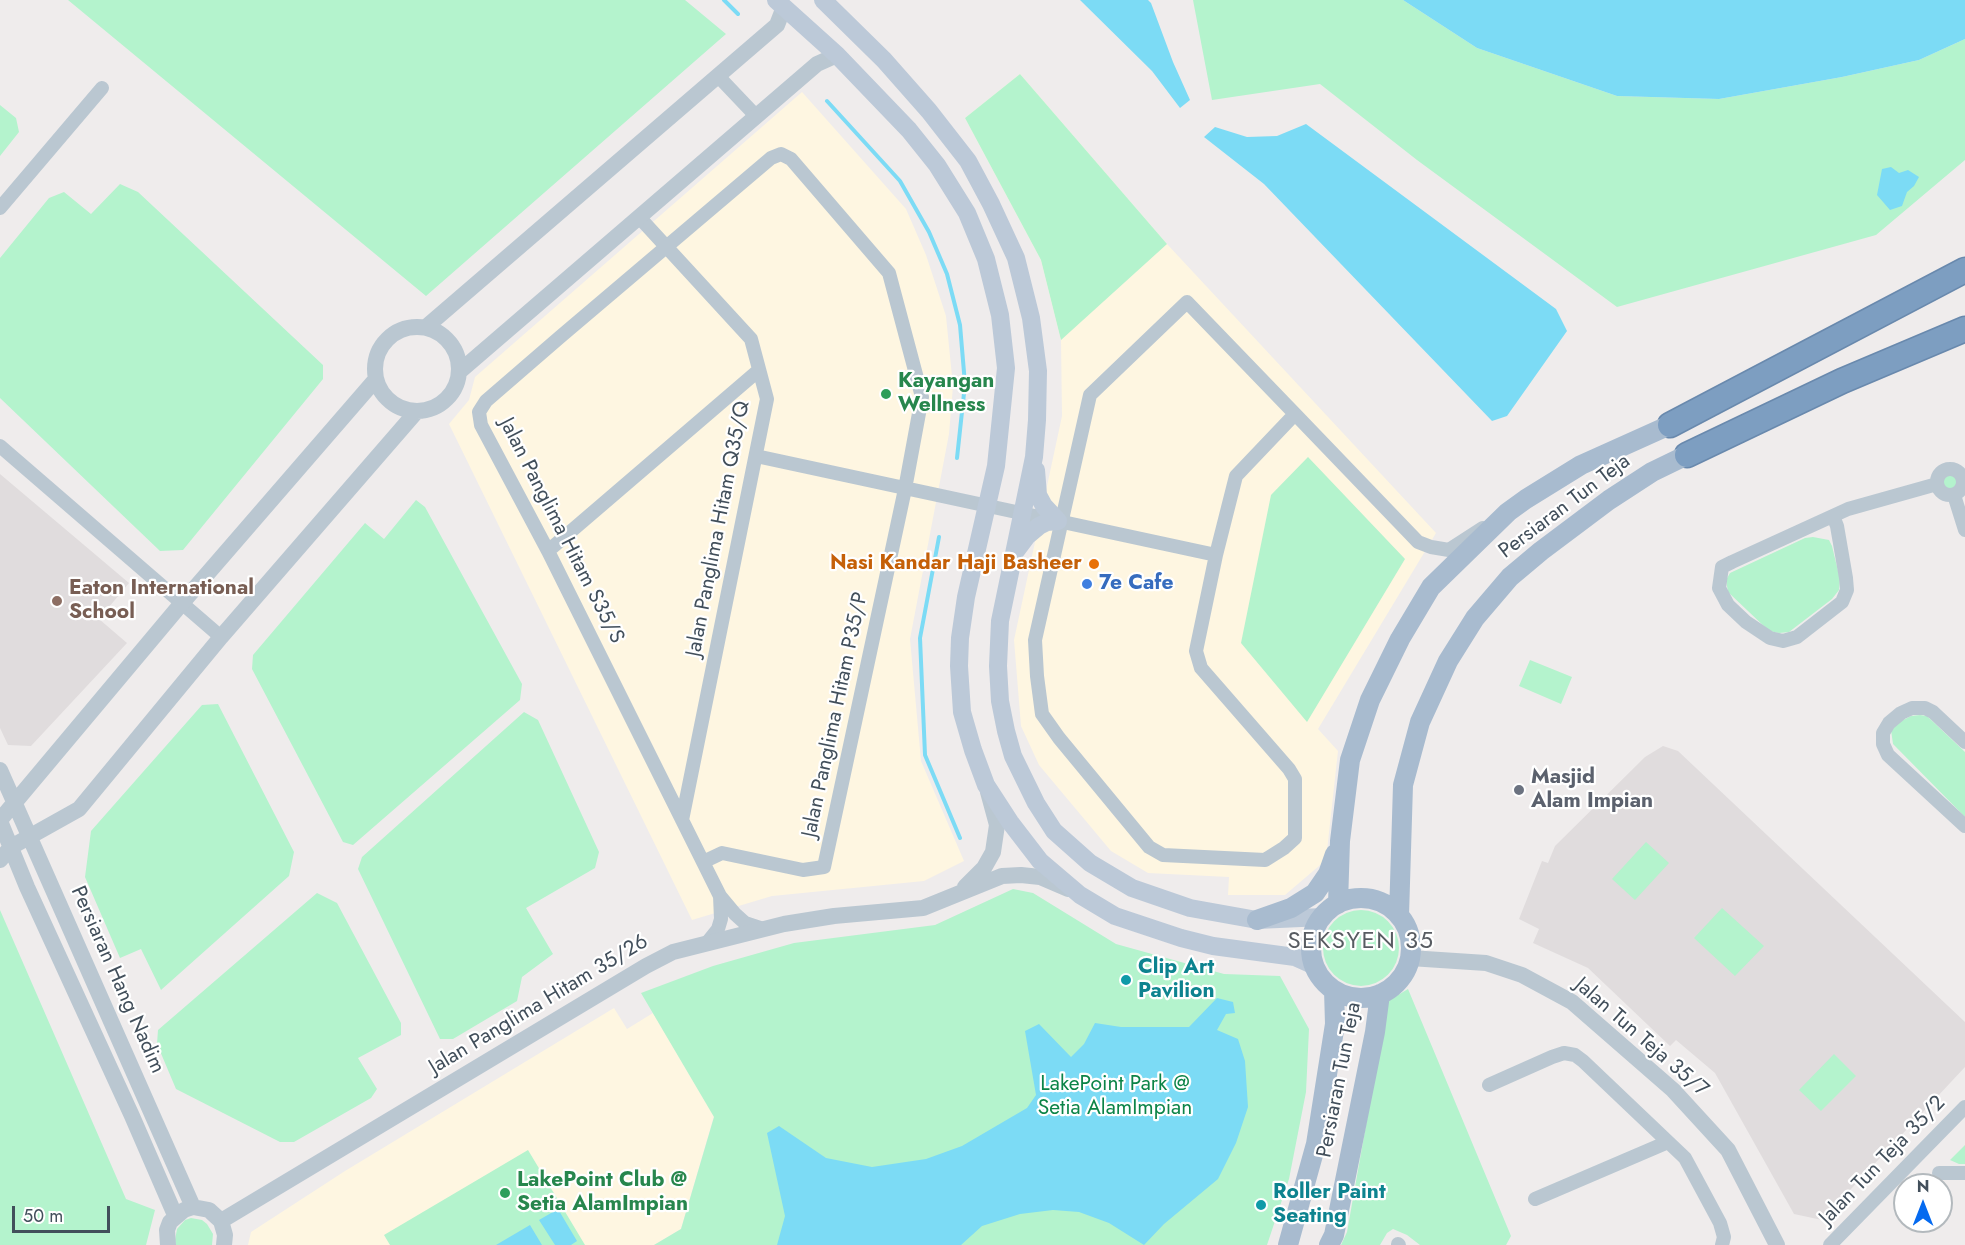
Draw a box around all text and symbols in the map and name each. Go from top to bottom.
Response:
place label: Kayangan Wellness [898,369,994,419]
marker: Kayangan Wellness [879,387,893,401]
street label: Jalan Panglima Hitam Q35/Q [682,399,756,659]
street label: Jalan Panglima Hitam S35/S [493,414,629,648]
street label: Persiaran Tun Teja [1494,449,1636,565]
place label: Nasi Kandar Haji Basheer [830,551,1082,577]
marker: Nasi Kandar Haji Basheer [1087,557,1101,571]
place label: 7e Cafe [1099,571,1174,597]
place label: Eaton International School [69,576,254,626]
marker: 7e Cafe [1080,577,1094,591]
street label: Jalan Panglima Hitam P35/P [798,590,874,840]
marker: Eaton International School [50,594,64,608]
place label: Masjid Alam Impian [1531,765,1653,815]
marker: Masjid Alam Impian [1512,783,1526,797]
street label: Persiaran Hang Nadim [64,883,170,1077]
district label: SEKSYEN 35 [1287,928,1435,956]
street label: Jalan Panglima Hitam 35/26 [425,930,653,1080]
place label: Clip Art Pavilion [1138,955,1214,1005]
marker: Clip Art Pavilion [1119,973,1133,987]
street label: Jalan Tun Teja 35/7 [1569,973,1713,1103]
street label: Persiaran Tun Teja [1313,1000,1367,1160]
park label: LakePoint Park @ Setia AlamImpian [1038,1072,1192,1122]
street label: Jalan Tun Teja 35/2 [1815,1091,1951,1231]
place label: LakePoint Club @ Setia AlamImpian [517,1168,688,1218]
north arrow [1893,1173,1953,1233]
text: N [1917,1175,1929,1198]
place label: Roller Paint Seating [1273,1180,1386,1230]
marker: LakePoint Club @ Setia AlamImpian [498,1186,512,1200]
scale bar [15,1194,112,1232]
marker: Roller Paint Seating [1254,1198,1268,1212]
text: 50 m [23,1203,63,1229]

